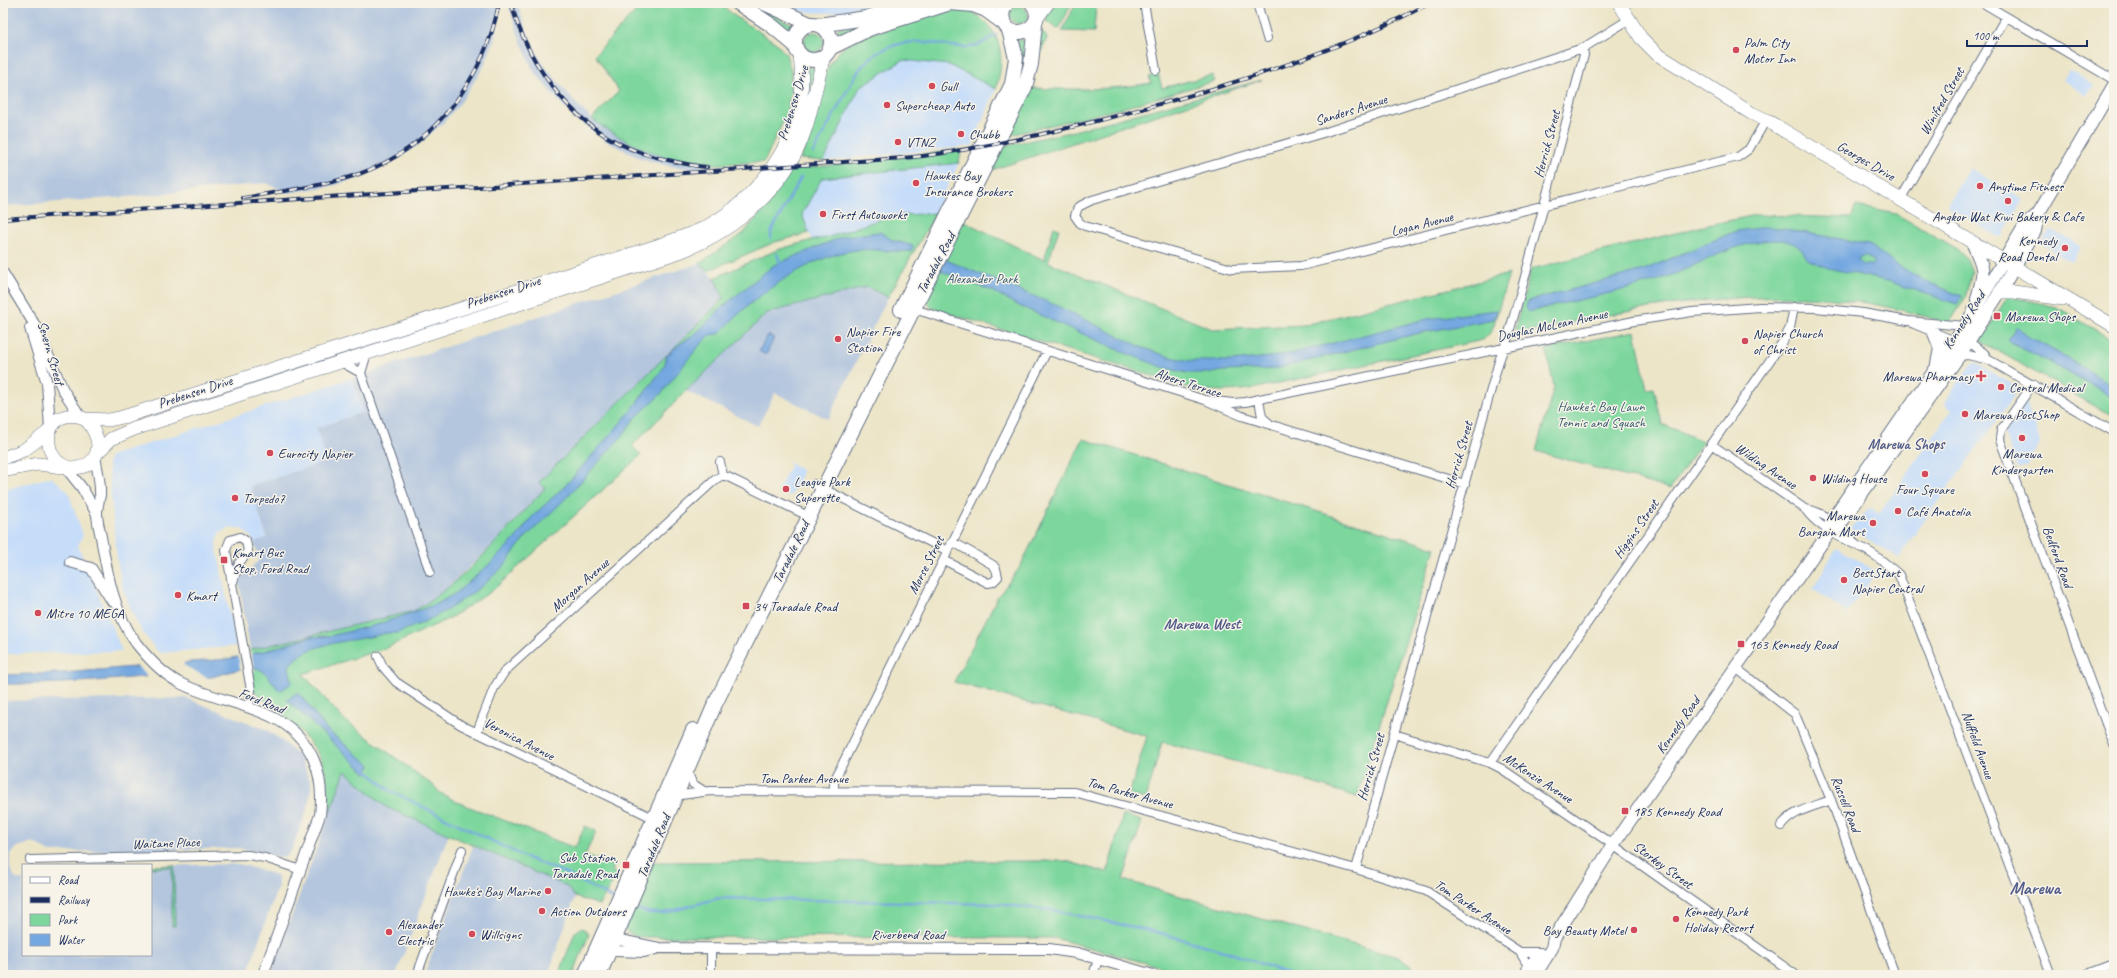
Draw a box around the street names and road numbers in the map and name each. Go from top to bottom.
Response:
street label: Prebensen Drive [774,62,813,142]
street label: Winifred Street [1916,63,1969,138]
street label: Sanders Avenue [1313,90,1390,130]
street label: Herrick Street [1530,107,1565,180]
street label: Georges Drive [1834,138,1899,185]
street label: Logan Avenue [1389,208,1456,240]
street label: Taradale Road [913,227,960,297]
street label: Prebensen Drive [464,272,544,312]
street label: Kennedy Road [1939,286,1990,352]
street label: Douglas McLean Avenue [1495,305,1610,345]
street label: Severn Street [34,319,69,389]
street label: Alpers Terrace [1153,364,1224,402]
street label: Prebensen Drive [156,372,236,412]
street label: Herrick Street [1441,418,1477,491]
street label: Wilding Avenue [1732,439,1801,494]
street label: Higgins Street [1610,495,1663,562]
street label: Taradale Road [769,516,814,586]
street label: Bedford Road [2039,524,2078,592]
street label: Morse Street [904,532,948,597]
street label: Morgan Avenue [547,553,614,616]
street label: Ford Road [237,684,290,719]
street label: Kennedy Road [1652,691,1705,757]
street label: Nuffield Avenue [1958,709,1999,782]
street label: Veronica Avenue [481,714,558,765]
street label: Herrick Street [1353,730,1389,803]
street label: McKenzie Avenue [1500,749,1577,808]
street label: Tom Parker Avenue [760,770,849,787]
street label: Tom Parker Avenue [1085,773,1176,813]
street label: Russell Road [1828,774,1865,837]
street label: Taradale Road [634,809,675,880]
street label: Waitane Place [132,833,201,853]
street label: Storkey Street [1630,838,1697,893]
street label: Tom Parker Avenue [1431,876,1516,939]
street label: Riverbend Road [871,926,947,943]

